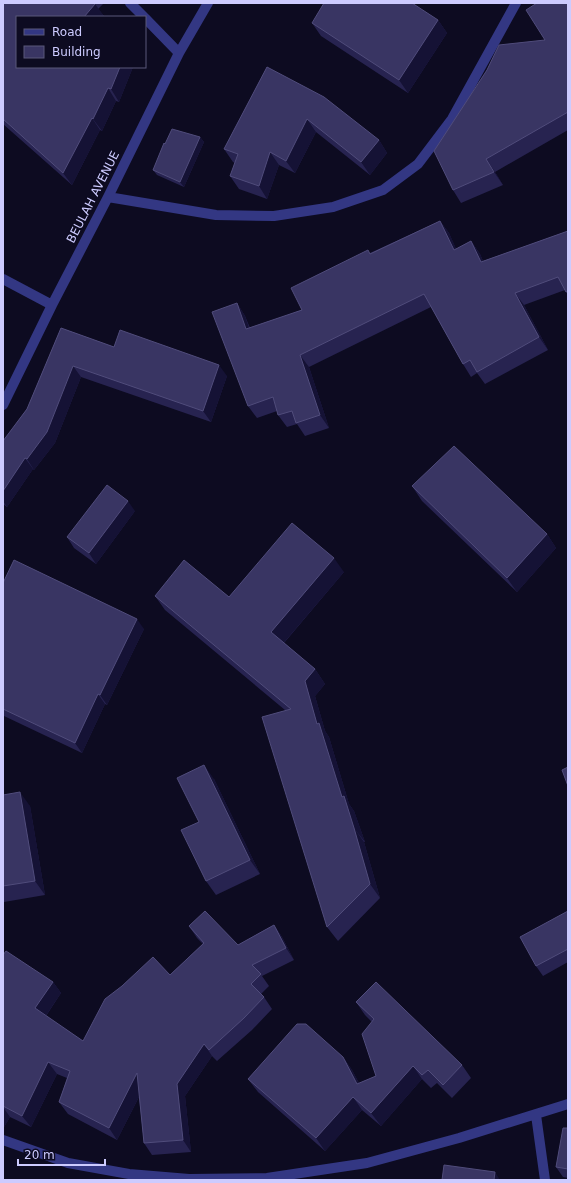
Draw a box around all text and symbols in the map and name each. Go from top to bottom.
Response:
legend [16,16,146,68]
text: Road [52,25,82,39]
text: Building [52,45,101,59]
street label: BEULAH AVENUE [64,149,122,245]
scale bar [18,1141,105,1167]
text: 20 m [24,1148,55,1162]

